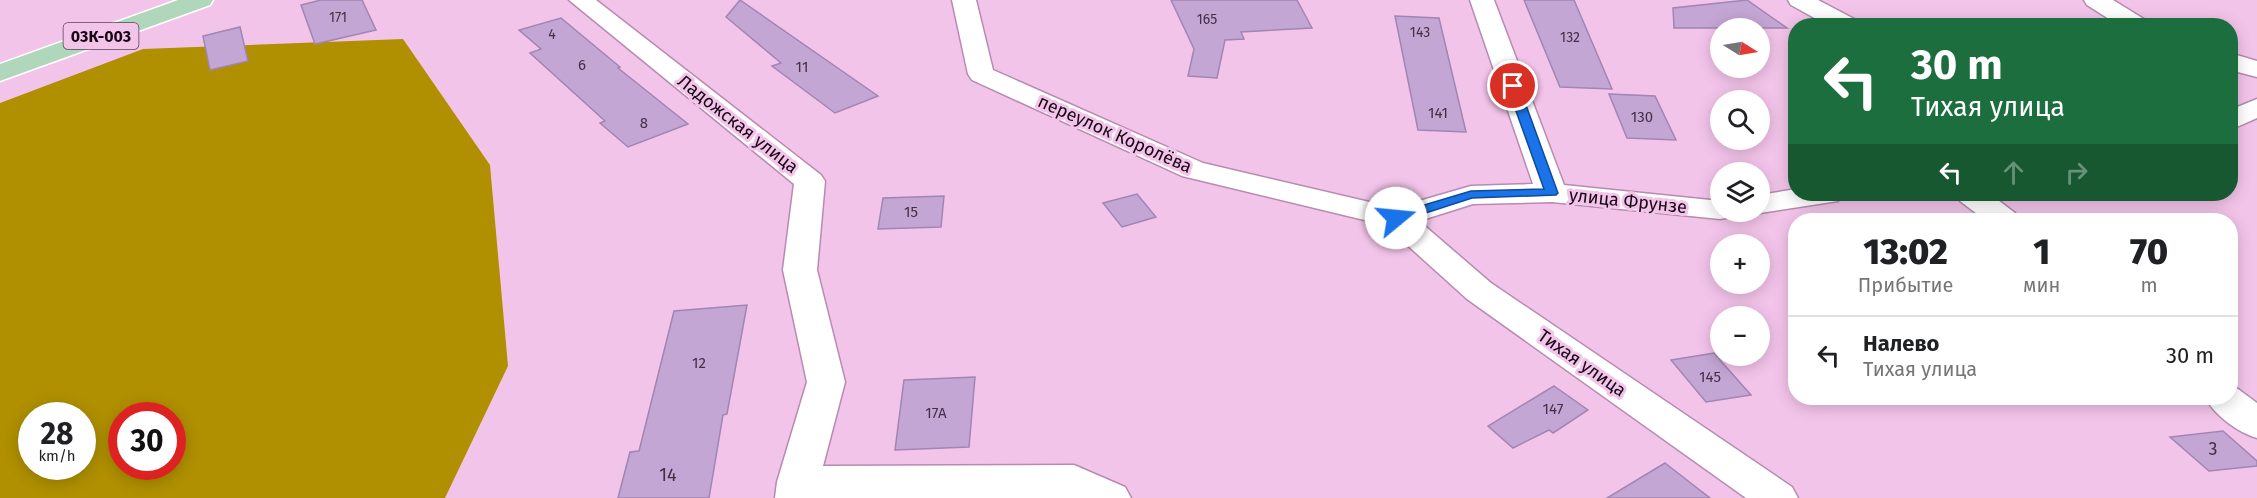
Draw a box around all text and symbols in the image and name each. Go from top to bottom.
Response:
house number: 171 [329,9,347,26]
house number: 165 [1197,11,1217,28]
north arrow [1710,18,1770,78]
map controls [1710,18,1770,366]
road number: 03К-003 [63,23,138,49]
house number: 143 [1410,24,1430,41]
house number: 4 [548,26,556,43]
house number: 132 [1560,29,1580,46]
text: 30 m [1911,40,2003,90]
icon: left [1812,42,1890,120]
house number: 6 [578,56,586,74]
house number: 11 [796,58,808,76]
pin [1487,60,1538,111]
icon: arrive [1496,69,1529,102]
street label: Ладожская улица [673,70,803,178]
street label: переулок Королёва [1035,90,1195,178]
button: search [1710,90,1770,150]
text: Тихая улица [1911,91,2065,123]
house number: 141 [1428,104,1448,122]
house number: 130 [1631,108,1653,126]
house number: 8 [640,114,648,132]
icon: left [1934,156,1967,189]
icon: ahead [1997,156,2030,189]
icon: right [2060,156,2093,189]
button: layers [1710,162,1770,222]
street label: улица Фрунзе [1568,184,1688,218]
position arrow [1364,186,1428,250]
house number: 15 [904,203,918,221]
text: 13:02 [1863,230,1948,274]
text: 1 [2033,230,2050,274]
text: 70 [2130,230,2168,274]
button: + [1710,234,1770,294]
text: Прибытие [1858,273,1953,297]
text: мин [2023,273,2060,297]
text: m [2141,273,2158,297]
button: − [1710,306,1770,366]
street label: Тихая улица [1534,325,1630,401]
text: Налево [1863,330,1939,357]
icon: left [1812,339,1845,372]
text: 30 m [2166,342,2214,369]
house number: 12 [692,354,706,372]
text: Тихая улица [1863,357,1977,381]
house number: 145 [1699,368,1721,386]
house number: 147 [1543,400,1564,418]
speed limit sign: 30 [108,402,186,480]
house number: 17А [925,404,947,422]
text: 28 [41,416,73,452]
house number: 3 [2209,438,2217,460]
text: km/h [38,447,76,465]
house number: 14 [659,464,677,486]

